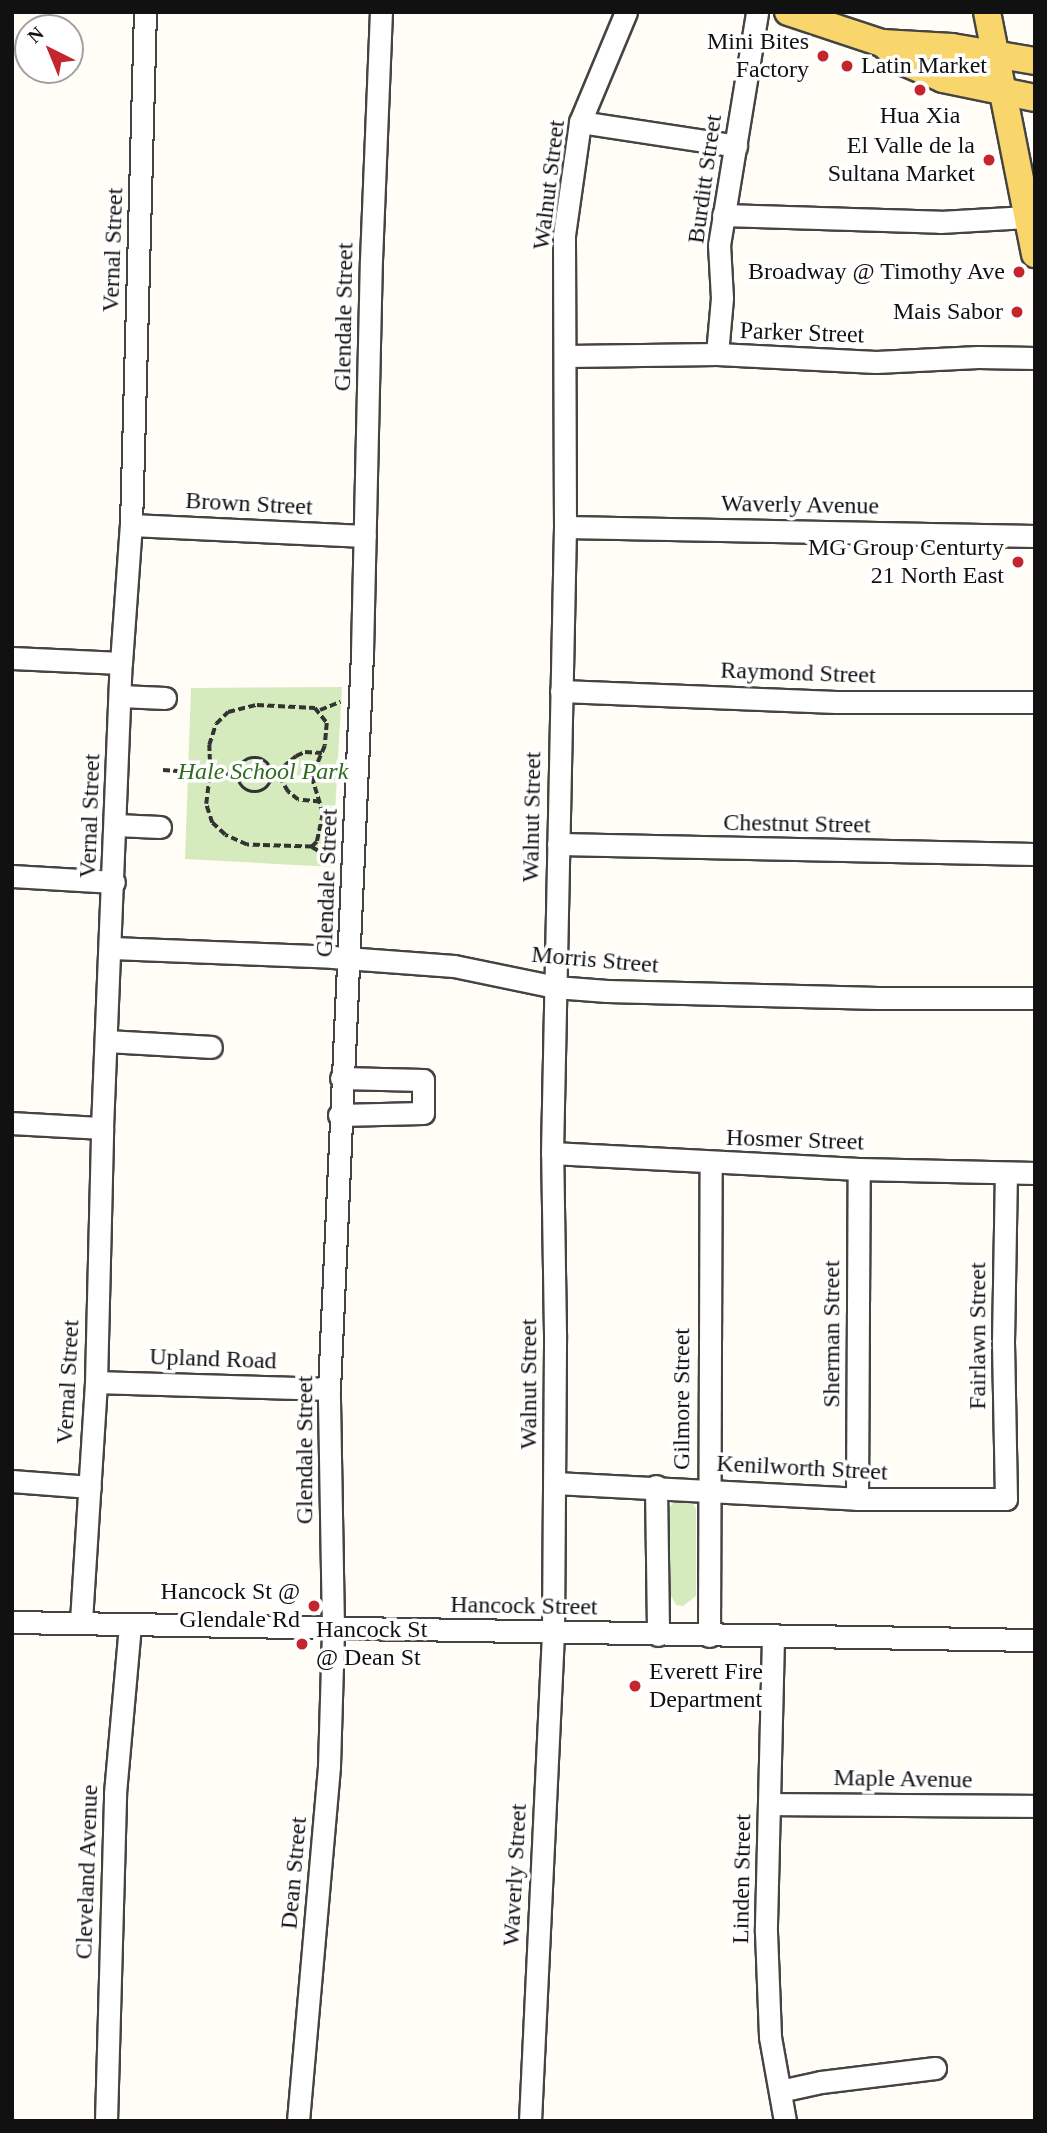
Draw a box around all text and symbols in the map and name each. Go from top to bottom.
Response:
north arrow [14,14,84,84]
text: N [24,22,48,47]
place label: Mini Bites Factory [707,28,809,84]
marker: Mini Bites Factory [815,48,831,64]
place label: Latin Market [861,52,987,80]
marker: Latin Market [839,58,855,74]
marker: Hua Xia [912,82,928,98]
place label: Hua Xia [880,102,960,130]
street label: Burditt Street [682,113,728,245]
street label: Walnut Street [527,118,571,252]
place label: El Valle de la Sultana Market [828,132,975,188]
marker: El Valle de la Sultana Market [981,152,997,168]
street label: Vernal Street [96,187,130,313]
street label: Glendale Street [328,242,360,392]
place label: Broadway @ Timothy Ave [746,258,1005,286]
marker: Broadway @ Timothy Ave [1011,264,1027,280]
place label: Mais Sabor [893,298,1003,326]
marker: Mais Sabor [1009,304,1025,320]
street label: Parker Street [739,316,865,350]
street label: Brown Street [185,486,313,522]
street label: Waverly Avenue [720,489,880,521]
place label: MG Group Centurty 21 North East [808,534,1004,590]
marker: MG Group Centurty 21 North East [1010,554,1026,570]
street label: Raymond Street [720,656,876,690]
street label: Walnut Street [516,751,548,883]
street label: Vernal Street [73,753,107,879]
park label: Hale School Park [178,758,348,786]
street label: Glendale Street [310,808,344,958]
street label: Chestnut Street [723,808,871,840]
street label: Morris Street [530,940,660,980]
street label: Hosmer Street [726,1123,864,1157]
street label: Sherman Street [818,1260,846,1408]
street label: Fairlawn Street [964,1262,992,1410]
street label: Vernal Street [50,1319,86,1445]
street label: Walnut Street [515,1319,543,1449]
street label: Gilmore Street [668,1328,696,1470]
street label: Upland Road [149,1342,277,1376]
street label: Glendale Street [291,1376,319,1524]
street label: Kenilworth Street [716,1449,888,1487]
place label: Hancock St @ Glendale Rd [161,1578,300,1634]
street label: Hancock Street [450,1590,598,1622]
marker: Hancock St @ Glendale Rd [306,1598,322,1614]
place label: Hancock St @ Dean St [316,1616,427,1672]
marker: Hancock St @ Dean St [294,1636,310,1652]
place label: Everett Fire Department [649,1658,763,1714]
marker: Everett Fire Department [627,1678,643,1694]
street label: Maple Avenue [833,1763,973,1795]
street label: Cleveland Avenue [70,1783,104,1961]
street label: Waverly Street [497,1803,533,1947]
street label: Linden Street [726,1814,758,1944]
street label: Dean Street [275,1816,313,1930]

